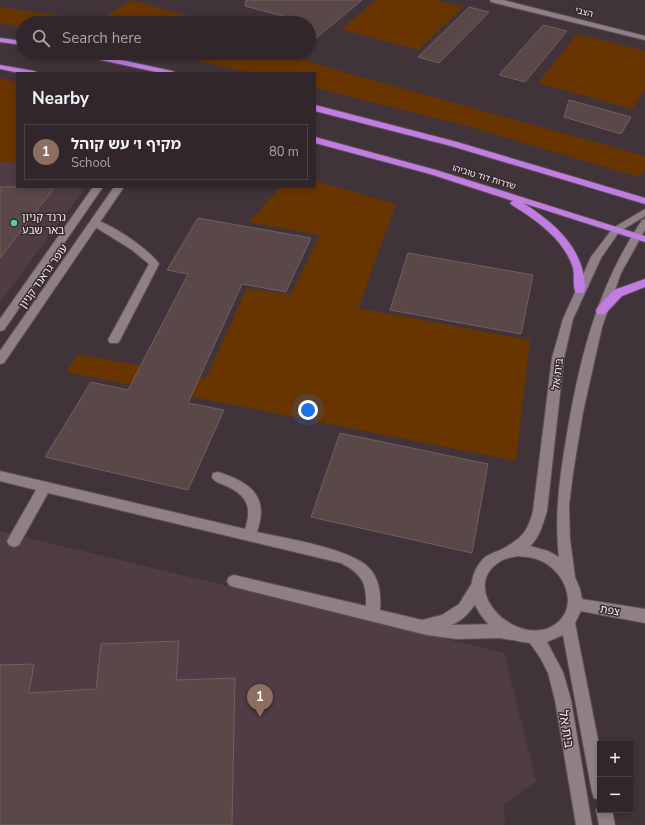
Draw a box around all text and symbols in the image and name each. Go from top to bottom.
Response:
street label: הצבי [574,4,594,20]
search box [16,16,316,60]
icon: search [30,27,52,49]
text: Search here [62,28,142,48]
text: Nearby [32,87,89,110]
text: מקיף ו׳ עש קוהל [71,134,181,154]
text: 1 [42,143,50,161]
text: 80 m [269,143,299,161]
text: School [71,154,111,172]
street label: שדרות דוד טוביהו [451,162,517,192]
place label: גרנד קניון באר שבע [22,210,66,238]
marker: גרנד קניון באר שבע [9,218,19,228]
street label: עופר גראנד קניון [16,241,71,312]
street label: בית אל [548,357,567,391]
your location [298,400,318,420]
street label: צפת [599,601,621,620]
pin: 1 [247,684,273,717]
street label: בית אל [554,709,578,749]
map controls [597,741,633,813]
button: + [597,741,633,777]
button: − [597,777,633,813]

